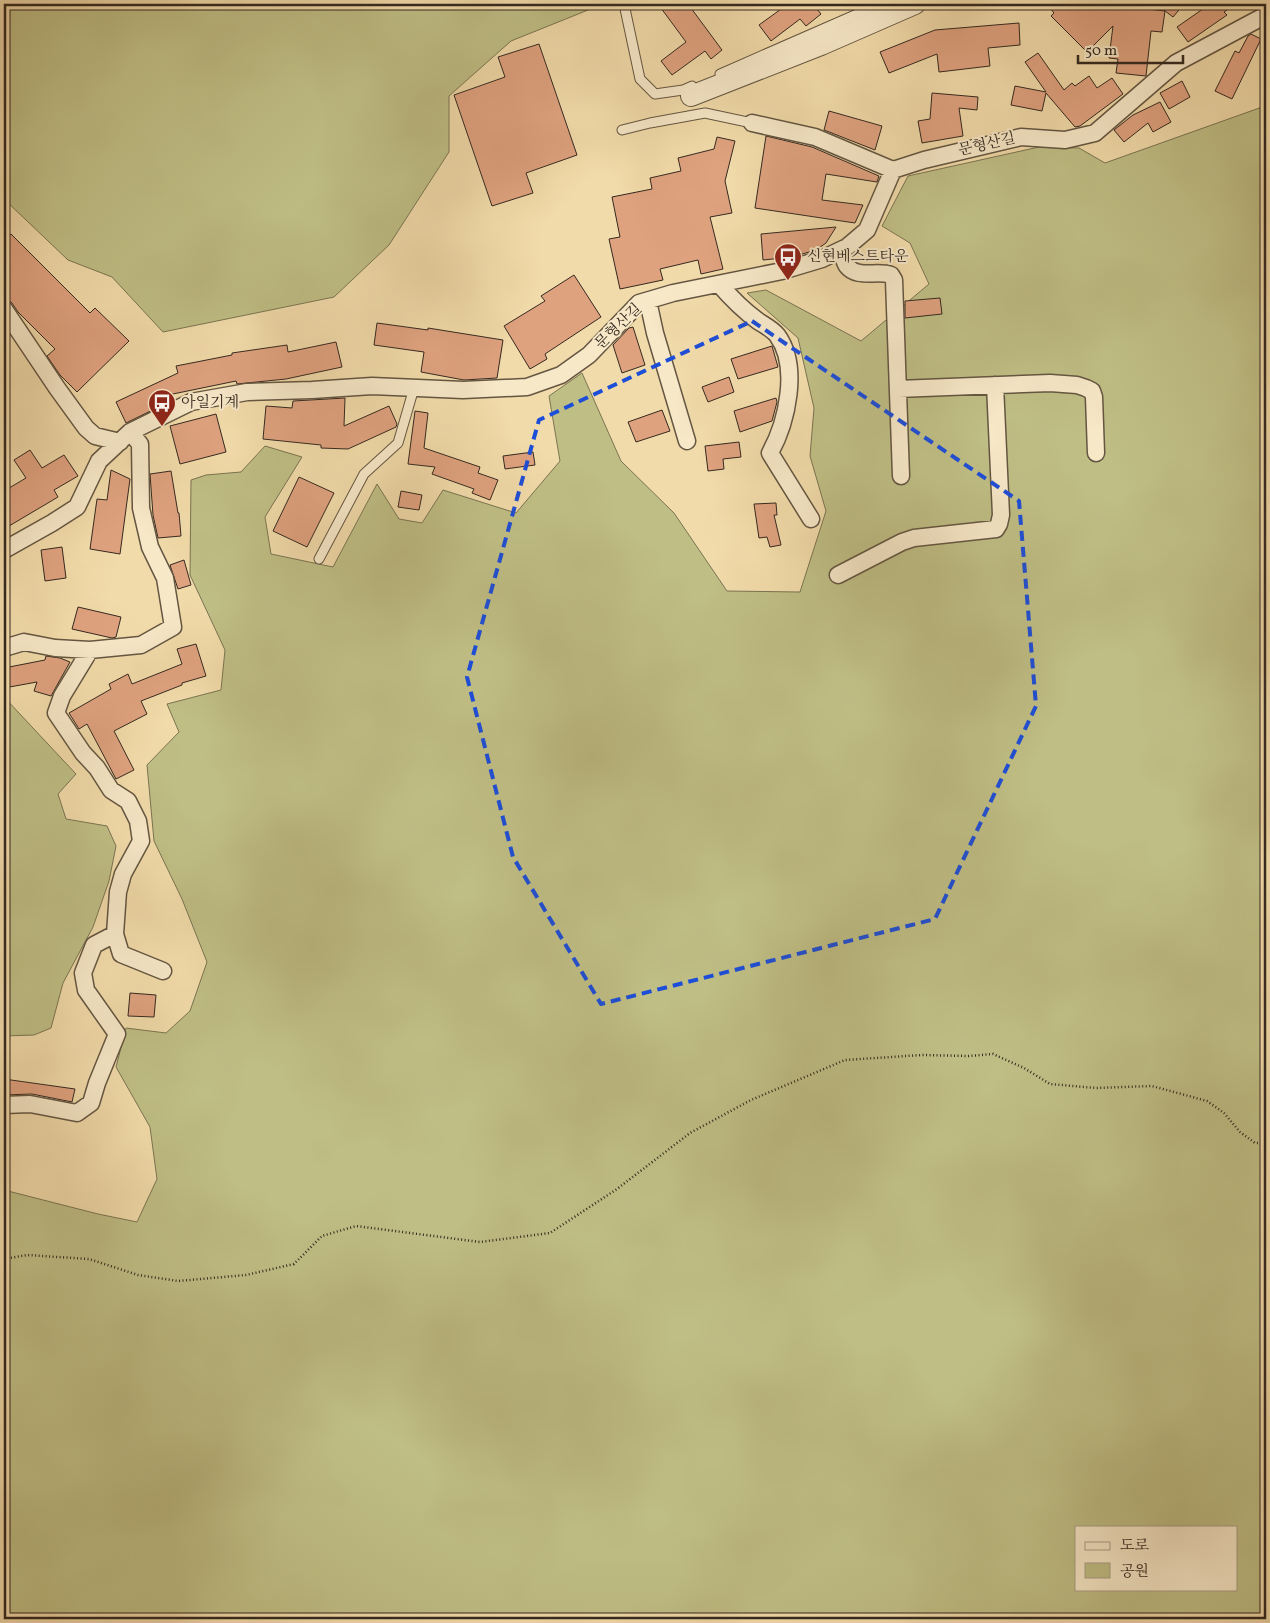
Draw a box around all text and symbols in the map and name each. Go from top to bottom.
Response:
scale bar [1078,32,1182,64]
text: 50 m [1085,41,1117,62]
street label: 문형산길 [956,128,1018,162]
bus stop icon: 신현베스트타운 [773,242,803,281]
place label: 신현베스트타운 [807,247,909,268]
street label: 문형산길 [591,299,647,355]
bus stop icon: 아일기계 [147,388,177,427]
place label: 아일기계 [181,393,239,414]
legend [1075,1526,1238,1590]
text: 도로 [1120,1536,1149,1557]
text: 공원 [1120,1562,1149,1583]

